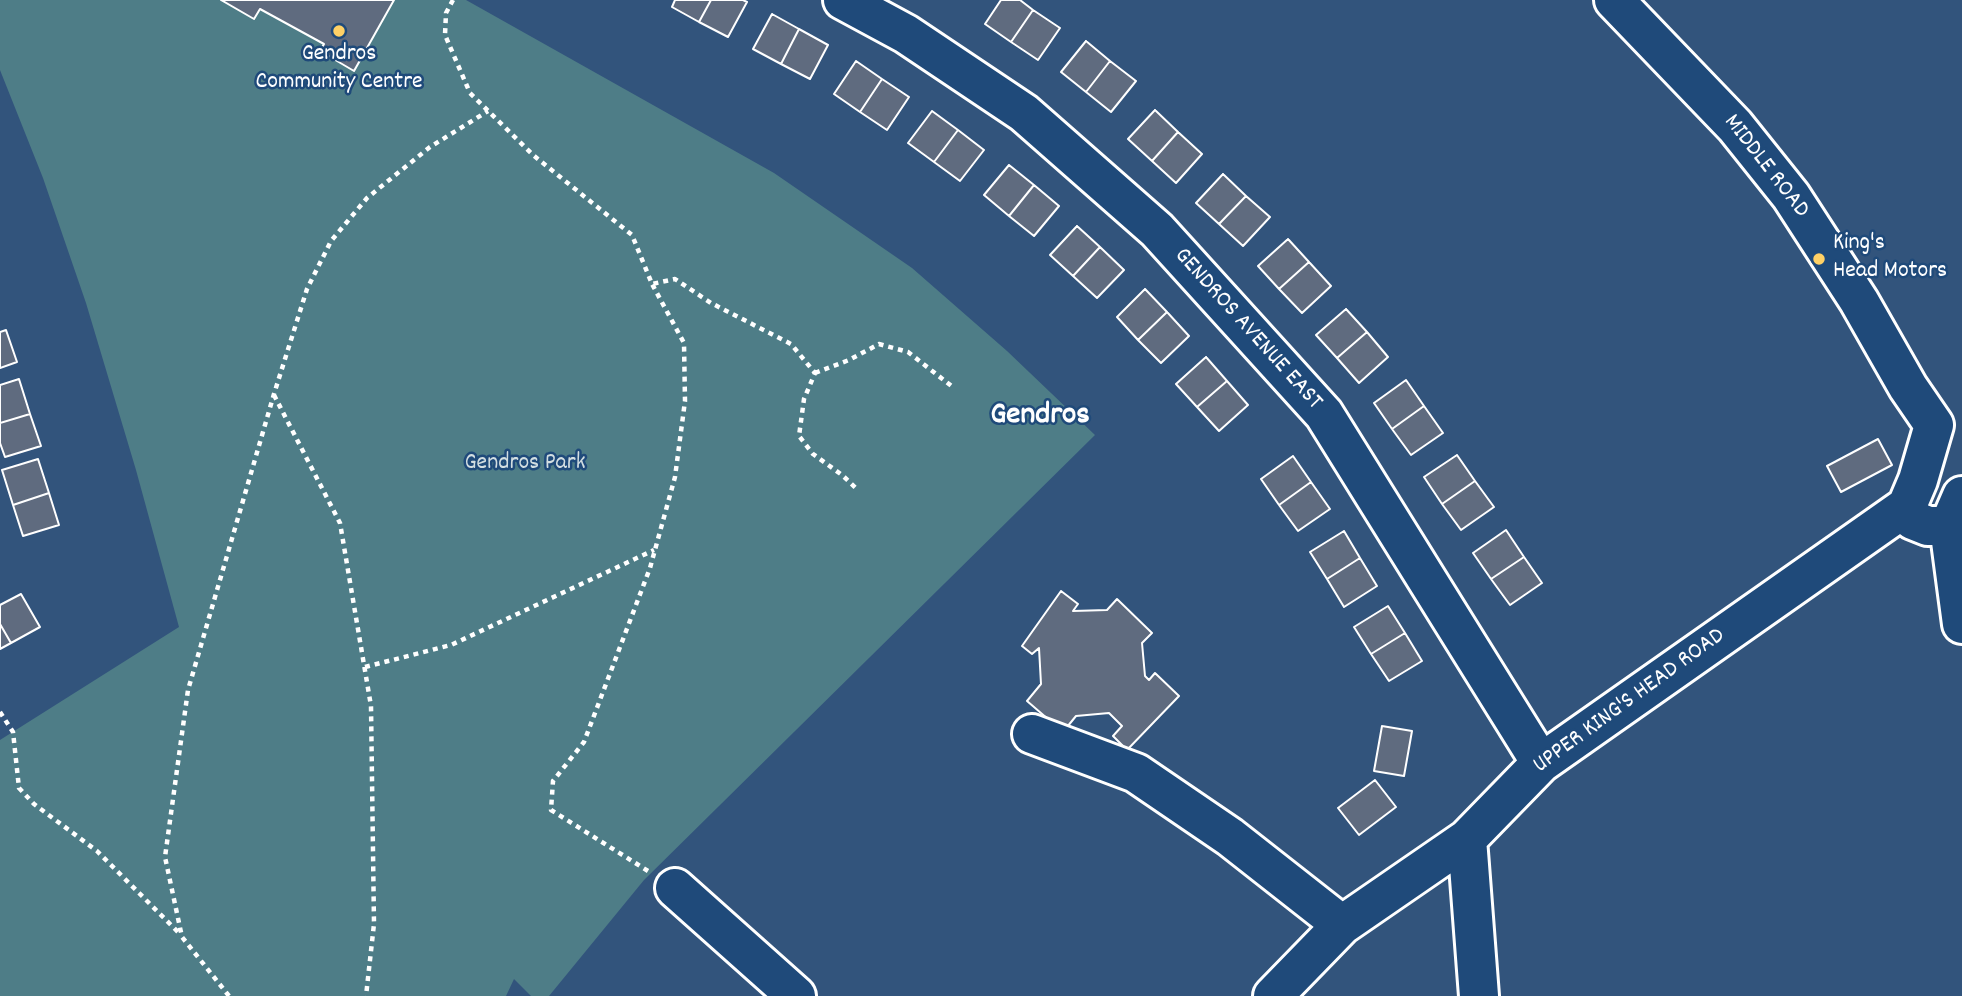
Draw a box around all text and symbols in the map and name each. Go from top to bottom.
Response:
marker: Gendros Community Centre [331,23,347,39]
place label: Gendros Community Centre [255,42,423,98]
street label: MIDDLE ROAD [1716,110,1814,224]
place label: King's Head Motors [1833,231,1947,287]
street label: GENDROS AVENUE EAST [1167,243,1327,417]
marker: King's Head Motors [1811,251,1827,267]
district label: Gendros [990,399,1090,437]
park label: Gendros Park [464,451,586,479]
street label: UPPER KING'S HEAD ROAD [1529,623,1731,781]

